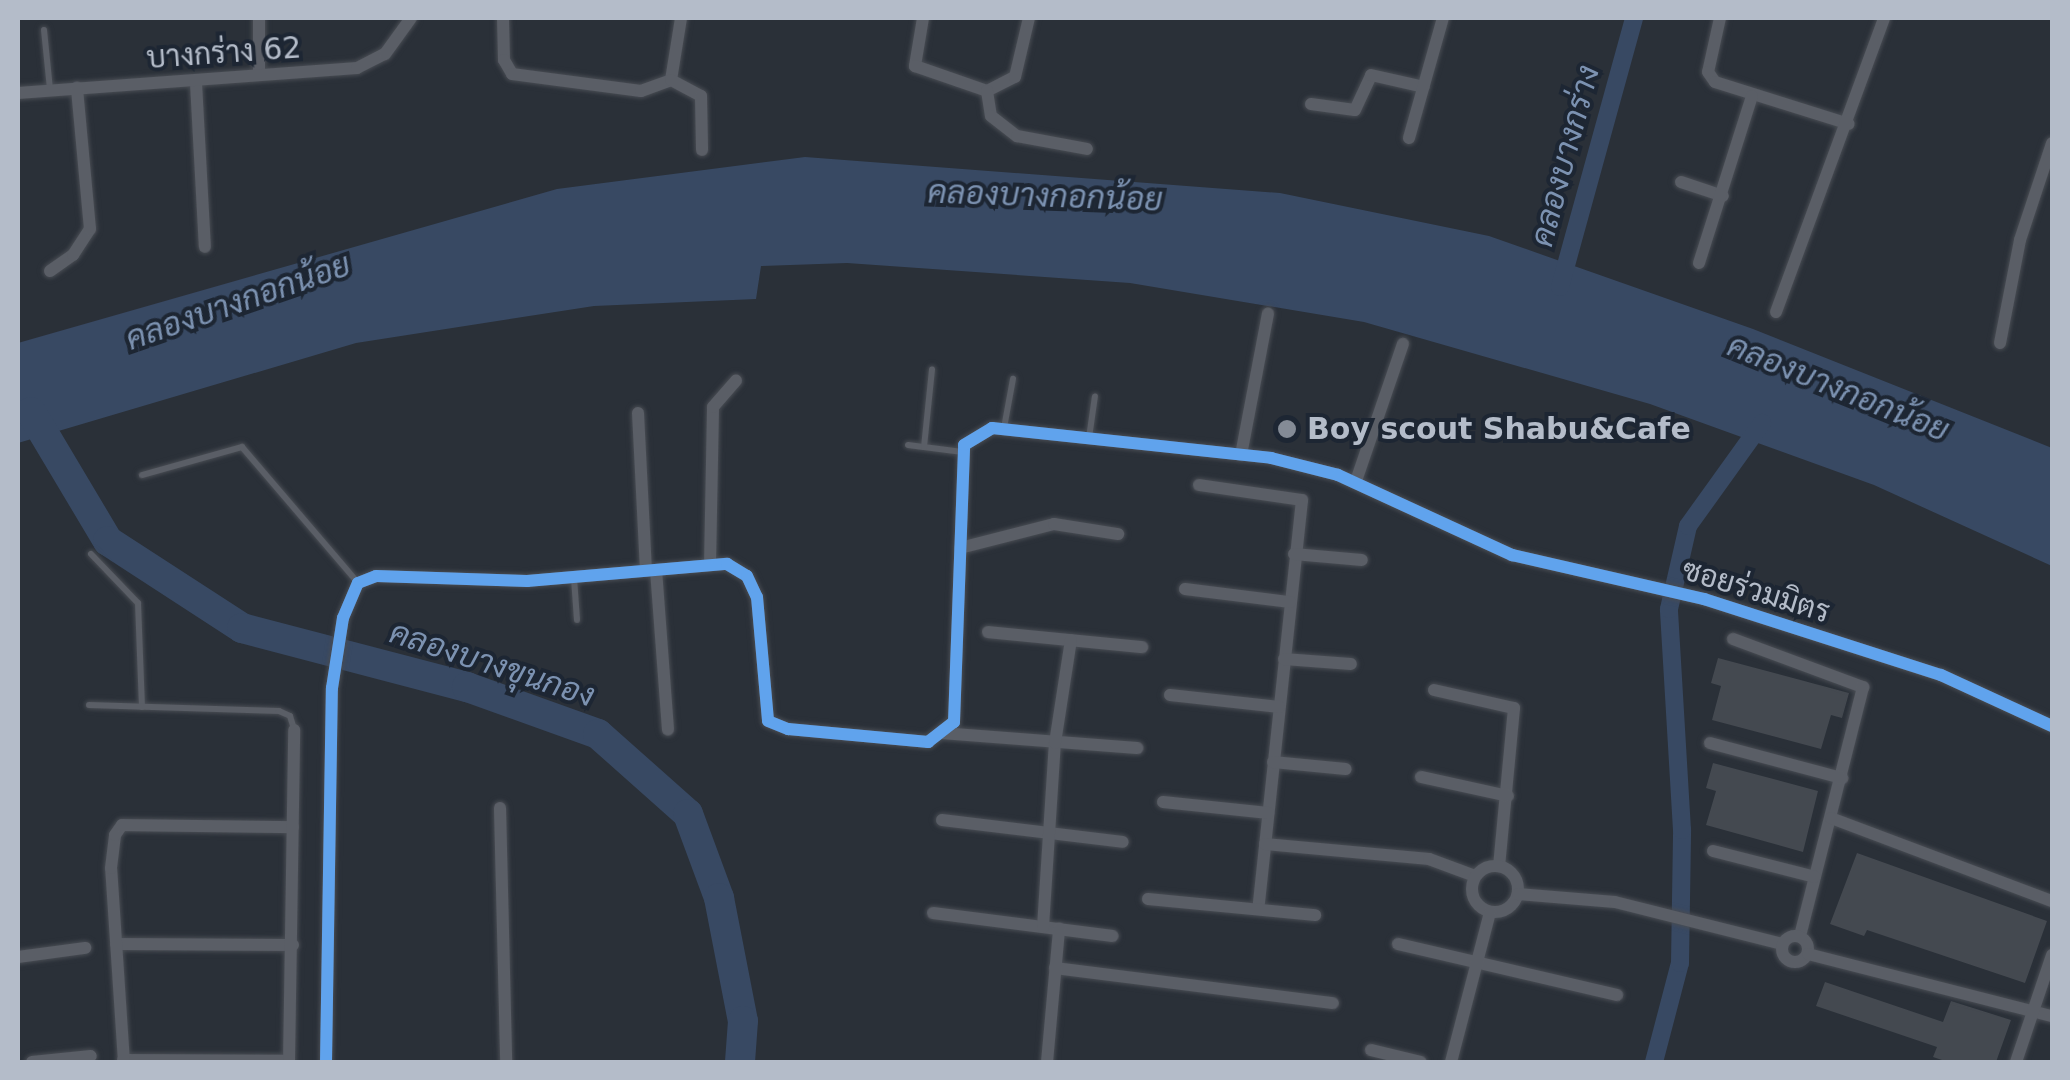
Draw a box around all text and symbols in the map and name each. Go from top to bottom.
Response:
street label: บางกร่าง 62 [145,30,303,76]
water label: คลองบางกร่าง [1522,61,1608,251]
water label: คลองบางกอกน้อย [927,173,1163,219]
water label: คลองบางกอกน้อย [121,246,355,358]
water label: คลองบางกอกน้อย [1722,326,1954,450]
place label: Boy scout Shabu&Cafe [1307,411,1691,447]
marker: Boy scout Shabu&Cafe [1276,418,1298,440]
street label: ซอยร่วมมิตร [1678,551,1834,631]
water label: คลองบางขุนกอง [385,613,599,715]

